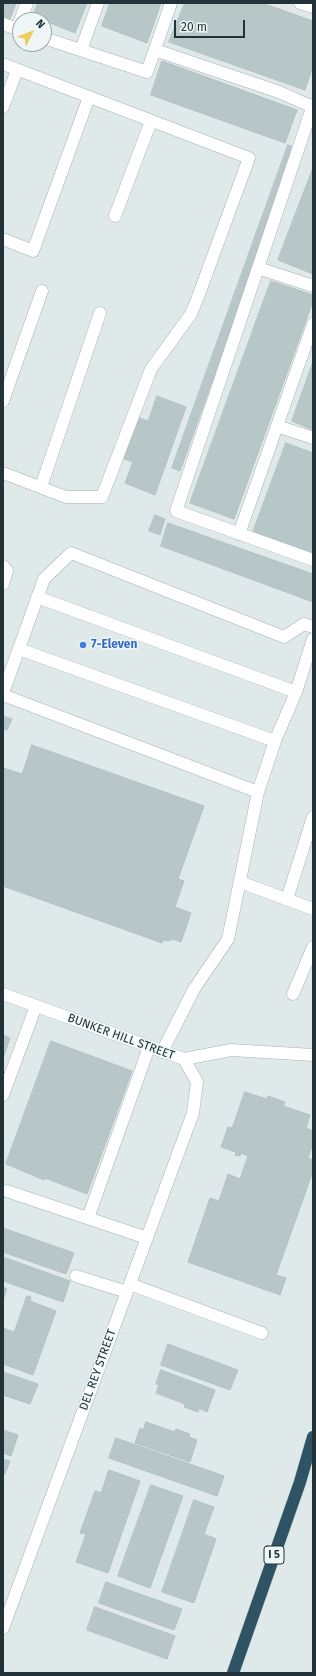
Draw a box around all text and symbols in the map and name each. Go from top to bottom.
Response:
north arrow [12,12,52,52]
scale bar [176,12,247,38]
text: N [33,17,48,31]
text: 20 m [181,20,207,34]
place label: 7-Eleven [91,638,137,652]
marker: 7-Eleven [78,640,88,650]
street label: BUNKER HILL STREET [65,1011,177,1063]
street label: DEL REY STREET [77,1327,119,1413]
road number: I 5 [264,1546,284,1564]

